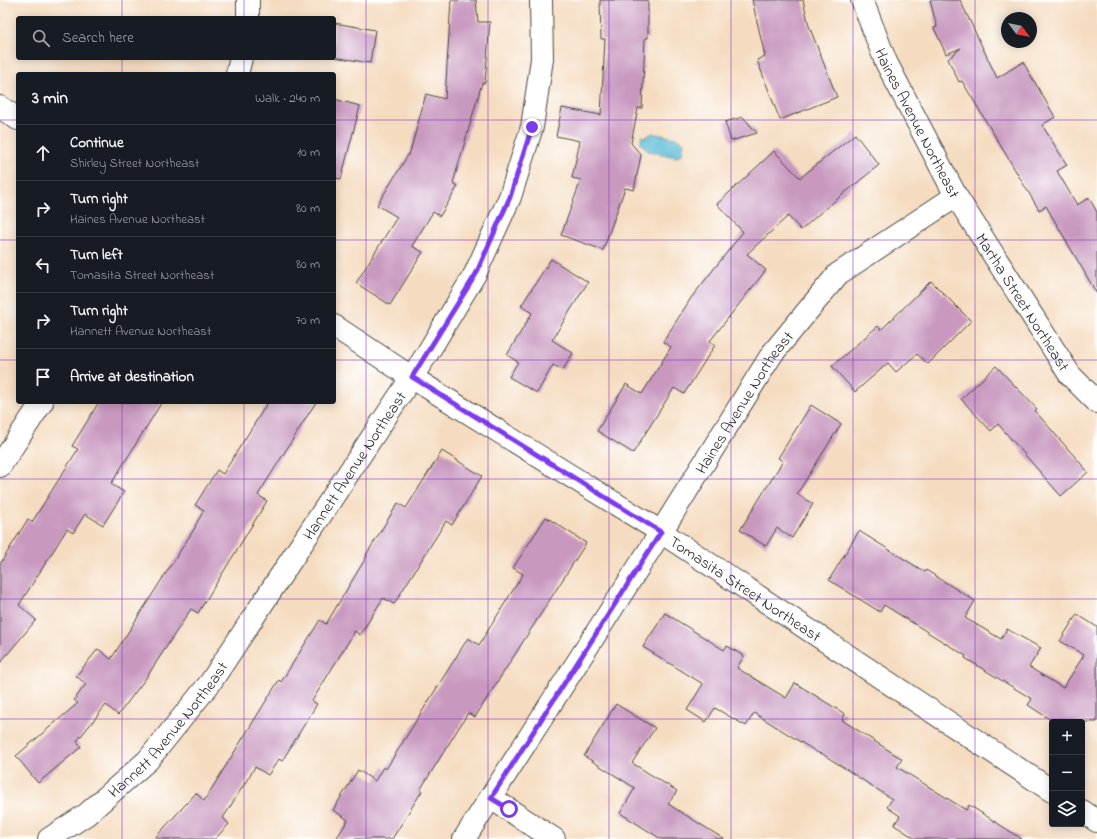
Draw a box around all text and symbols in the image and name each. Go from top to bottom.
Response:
north arrow [1001,12,1037,48]
search box [16,16,336,60]
icon: search [30,27,52,49]
text: Search here [62,27,134,49]
street label: Haines Avenue Northeast [868,45,965,203]
text: 3 min [32,86,68,111]
text: Walk · 240 m [255,89,320,108]
route end [523,118,541,136]
text: Continue [70,132,124,154]
icon: ahead [32,142,54,164]
text: 10 m [297,143,320,162]
text: Shirley Street Northeast [70,154,199,173]
text: Turn right [70,188,128,210]
icon: right [32,198,54,220]
text: 80 m [296,199,320,218]
text: Haines Avenue Northeast [70,210,205,229]
street label: Martha Street Northeast [969,229,1075,377]
text: Turn left [70,244,123,266]
icon: left [32,254,54,276]
text: 80 m [296,255,320,274]
text: Tomasita Street Northeast [70,266,214,285]
text: Turn right [70,300,128,322]
icon: right [32,310,54,332]
text: 70 m [296,311,320,330]
text: Hannett Avenue Northeast [70,322,211,341]
street label: Haines Avenue Northeast [690,326,801,479]
icon: arrive [32,366,54,388]
text: Arrive at destination [70,366,194,388]
street label: Hannett Avenue Northeast [298,386,414,545]
street label: Tomasita Street Northeast [664,531,826,649]
street label: Hannett Avenue Northeast [103,657,235,804]
map controls [1049,719,1085,827]
button: + [1049,719,1085,755]
button: − [1049,755,1085,791]
button: layers [1049,791,1085,827]
route start [500,800,518,818]

